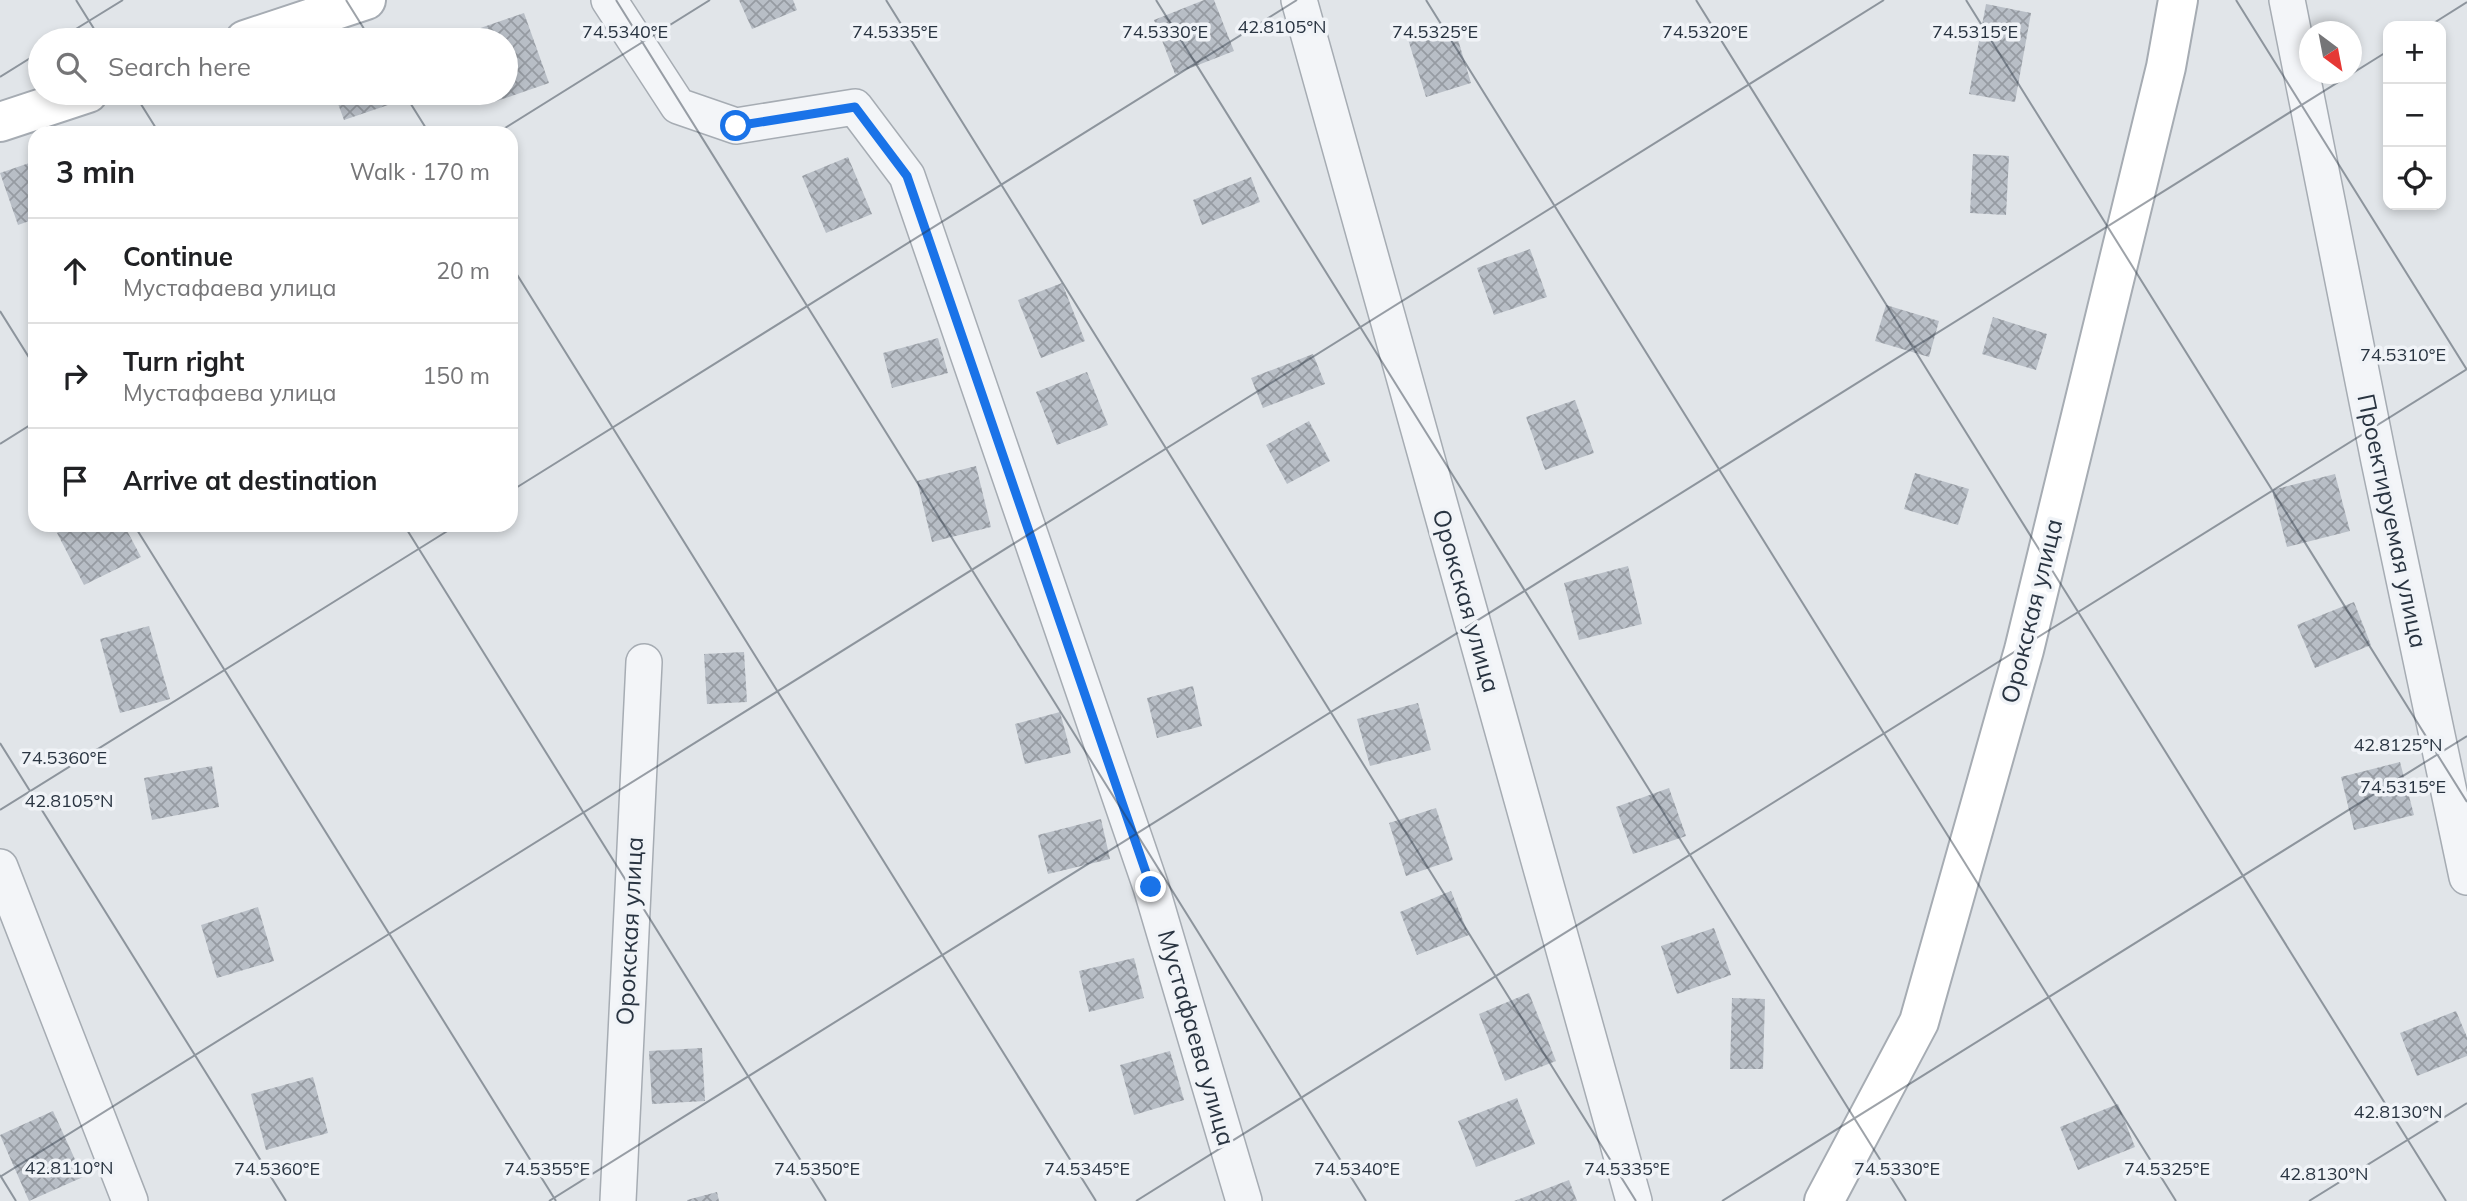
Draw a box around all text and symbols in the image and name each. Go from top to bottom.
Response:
text: 42.8105°N [1237,15,1327,38]
text: 74.5340°E [582,20,668,43]
text: 74.5335°E [852,20,938,43]
text: 74.5330°E [1122,20,1208,43]
text: 74.5325°E [1392,20,1478,43]
text: 74.5320°E [1662,20,1748,43]
text: 74.5315°E [1932,20,2018,43]
north arrow [2299,21,2362,84]
map controls [2383,21,2446,210]
button: + [2383,21,2446,84]
search box [28,28,518,105]
icon: search [52,48,90,86]
text: Search here [108,50,251,83]
button: − [2383,84,2446,147]
route start [720,110,751,141]
button: locate [2383,147,2446,210]
text: 3 min [56,153,135,191]
text: Walk · 170 m [350,157,490,186]
text: Continue [123,240,233,273]
icon: ahead [56,252,94,290]
text: 20 m [436,256,490,285]
text: Мустафаева улица [123,273,337,302]
text: 74.5310°E [2360,343,2446,366]
text: Turn right [123,345,244,378]
icon: right [56,357,94,395]
text: 150 m [422,361,490,390]
text: Мустафаева улица [123,378,337,407]
street label: Проектируемая улица [2351,391,2435,651]
icon: arrive [56,462,94,500]
text: Arrive at destination [123,464,378,497]
street label: Орокская улица [1426,506,1507,696]
street label: Орокская улица [1994,515,2068,706]
text: 42.8125°N [2353,733,2443,756]
text: 74.5360°E [21,746,107,769]
text: 74.5315°E [2360,775,2446,798]
text: 42.8105°N [24,789,114,812]
street label: Орокская улица [609,836,649,1026]
route end [1135,871,1166,902]
street label: Мустафаева улица [1152,926,1242,1149]
text: 42.8130°N [2353,1100,2443,1123]
text: 42.8110°N [24,1156,114,1179]
text: 74.5360°E [234,1157,320,1180]
text: 74.5355°E [504,1157,590,1180]
text: 74.5350°E [774,1157,860,1180]
text: 74.5345°E [1044,1157,1130,1180]
text: 74.5340°E [1314,1157,1400,1180]
text: 74.5335°E [1584,1157,1670,1180]
text: 74.5330°E [1854,1157,1940,1180]
text: 74.5325°E [2124,1157,2210,1180]
text: 42.8130°N [2279,1162,2369,1185]

